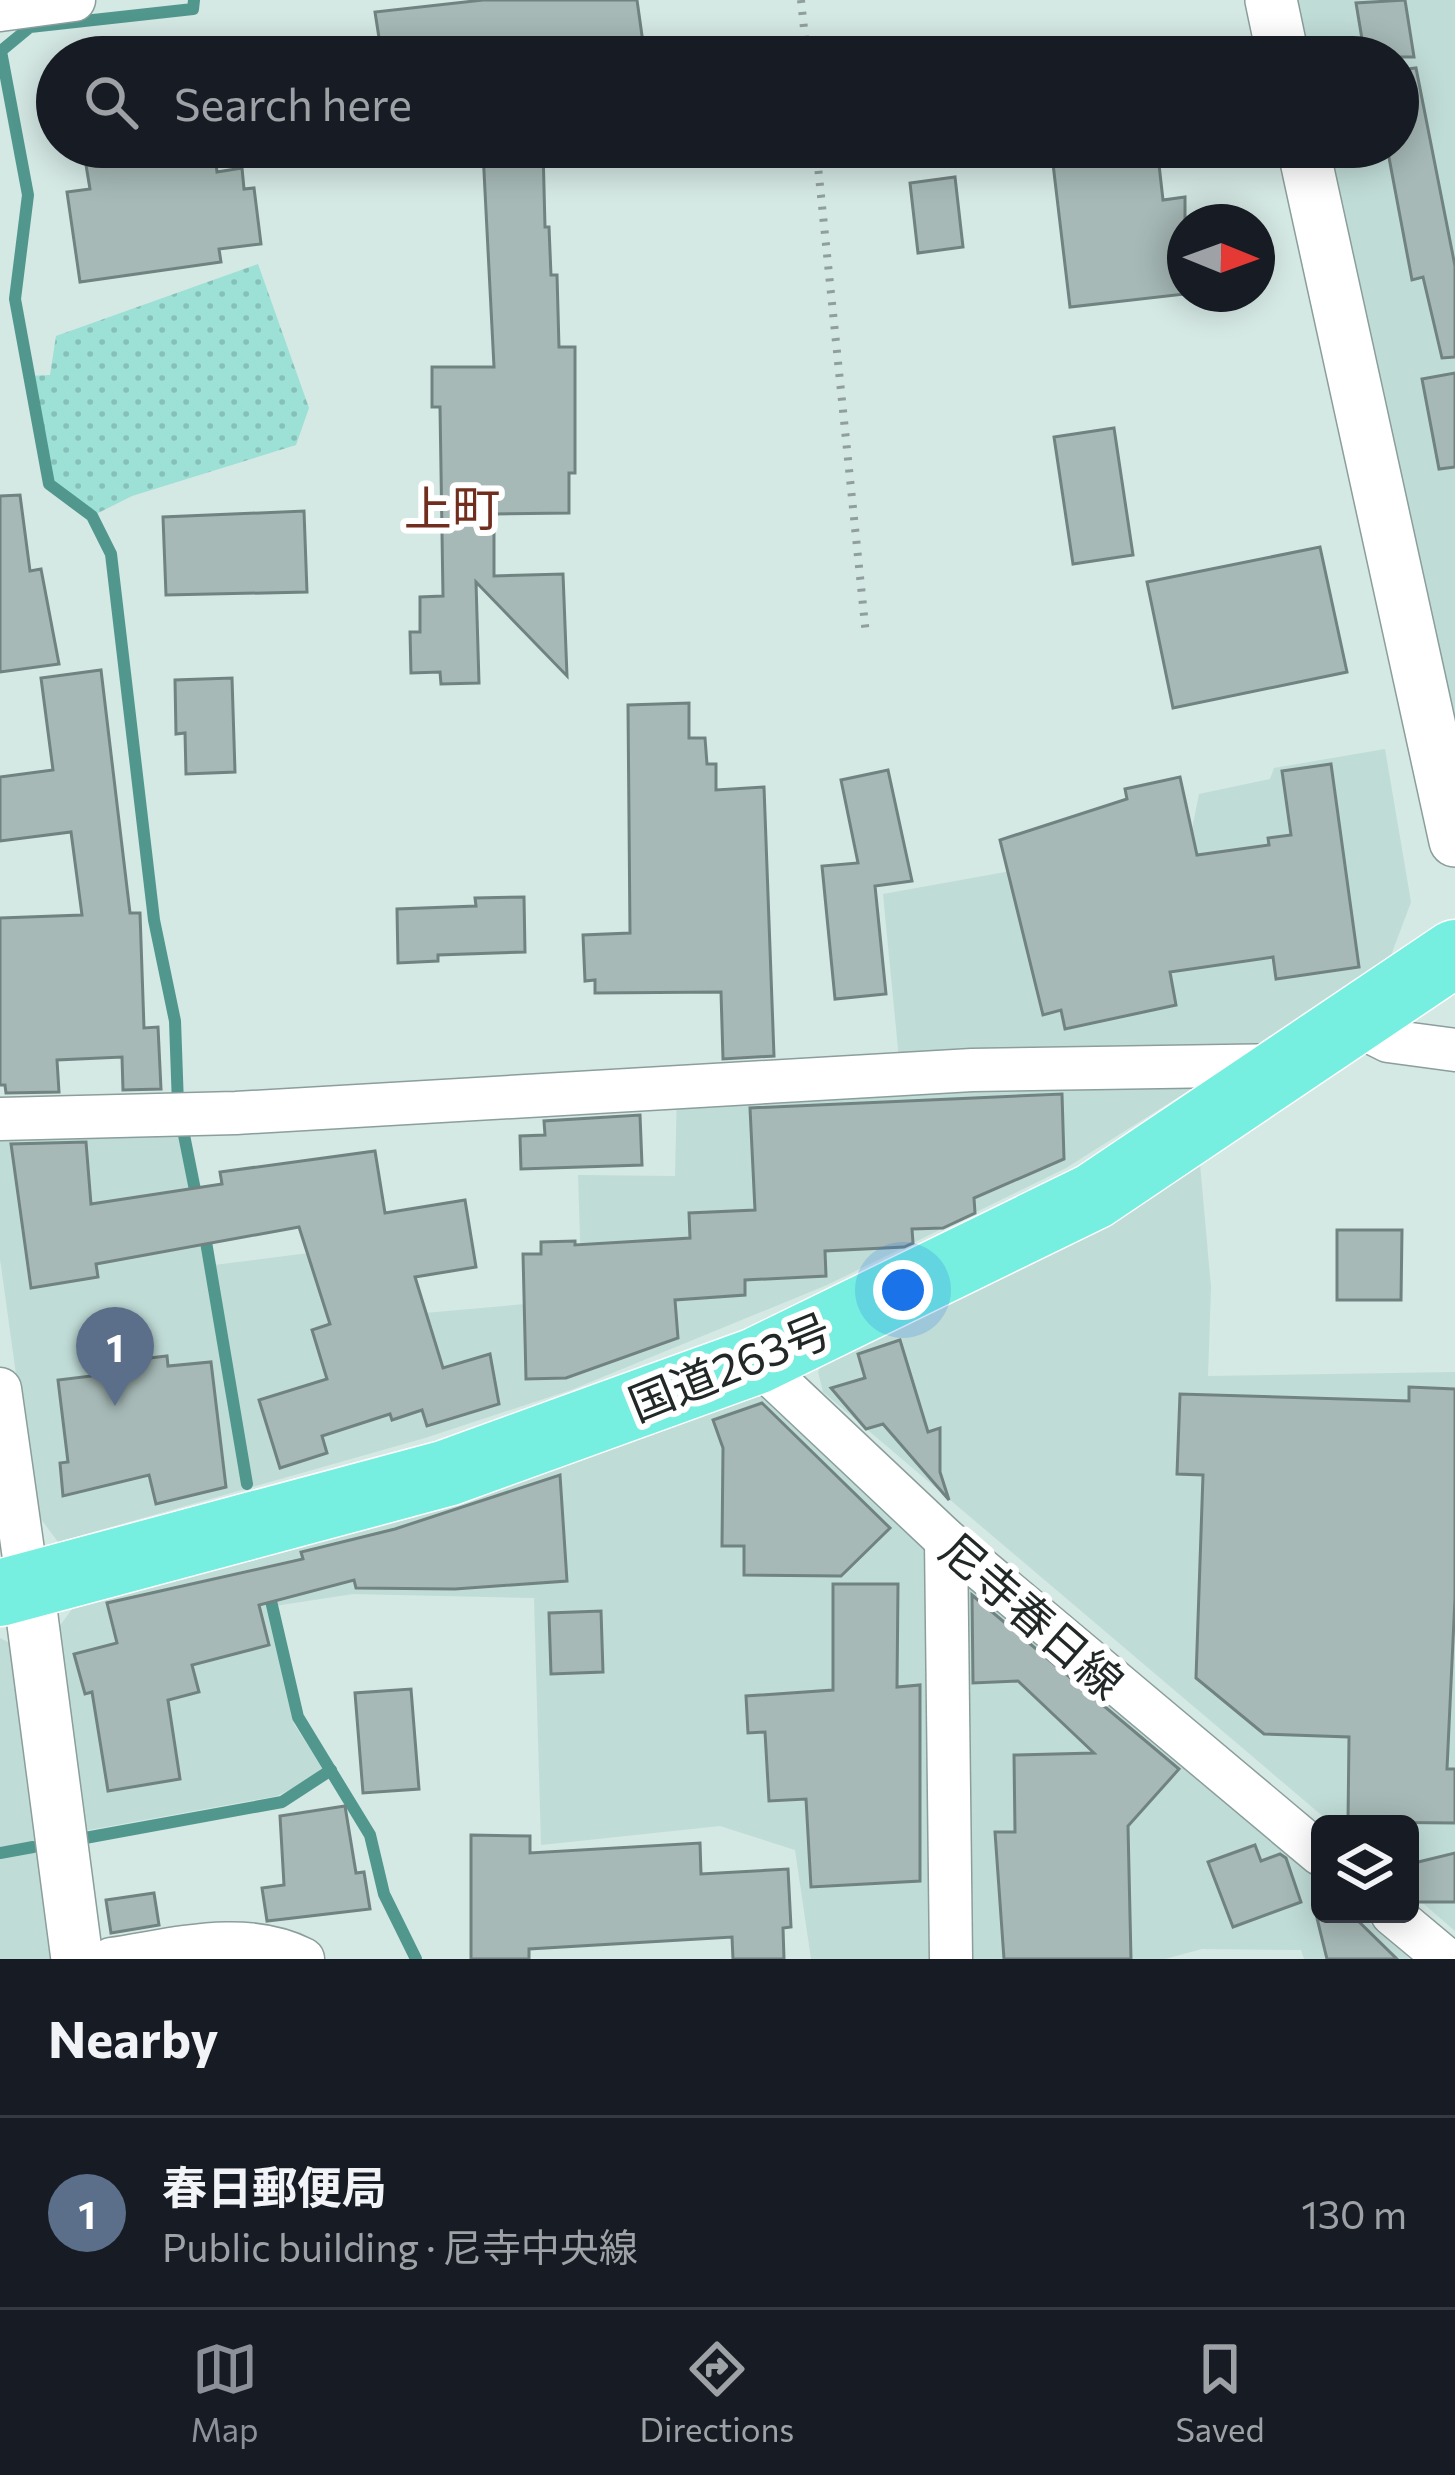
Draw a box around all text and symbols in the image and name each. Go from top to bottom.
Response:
search box [36,36,1419,168]
icon: search [78,69,144,135]
text: Search here [174,75,412,130]
north arrow [1167,204,1275,312]
district label: 上町 [404,477,500,536]
your location [873,1260,933,1320]
street label: 国道263号 [620,1300,838,1430]
pin: 1 [76,1307,154,1406]
street label: 尼寺春日線 [930,1519,1136,1709]
map controls [1311,1815,1419,1923]
button: layers [1311,1815,1419,1923]
text: Nearby [48,2006,218,2069]
text: 春日郵便局 [162,2158,387,2213]
text: 1 [78,2189,96,2237]
text: 130 m [1301,2189,1407,2237]
text: Public building · 尼寺中央線 [162,2222,638,2270]
tab: Map [191,2336,259,2449]
tab: Directions [640,2336,794,2449]
tab: Saved [1175,2336,1264,2449]

